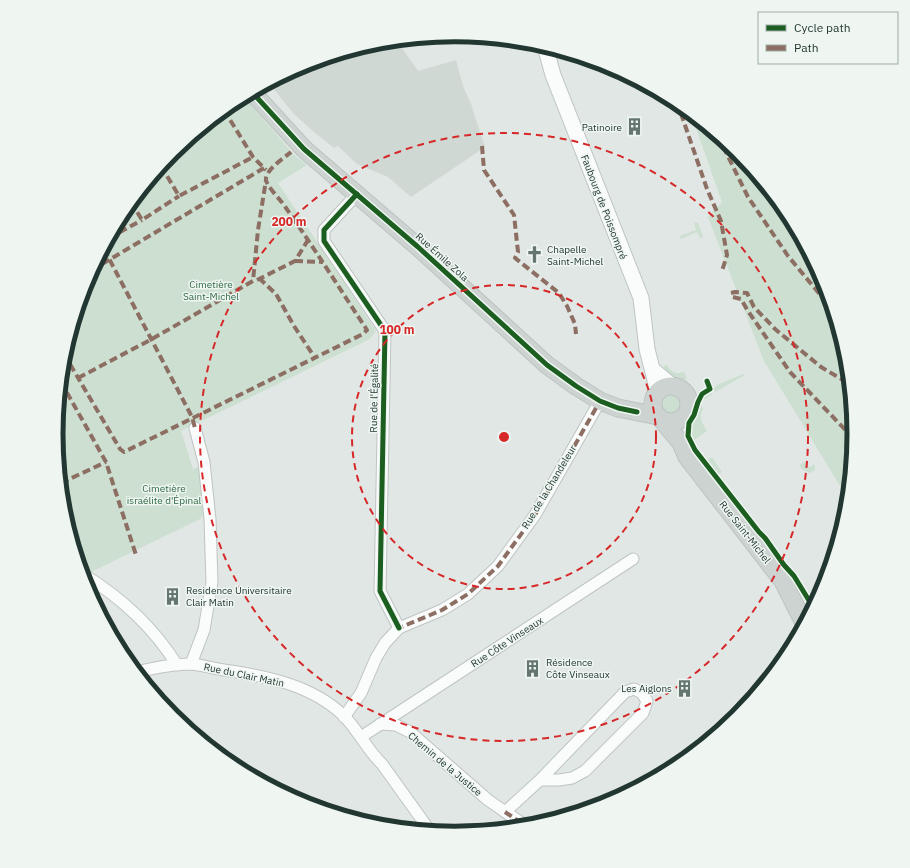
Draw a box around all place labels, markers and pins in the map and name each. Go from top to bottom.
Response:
building icon: Patinoire [625,117,645,137]
place label: Patinoire [582,121,623,134]
place label: Chapelle Saint-Michel [547,243,603,268]
church icon: Chapelle Saint-Michel [524,245,544,265]
centre of rings [497,430,511,444]
place label: Residence Universitaire Clair Matin [186,584,292,609]
building icon: Residence Universitaire Clair Matin [163,586,183,606]
place label: Résidence Côte Vinseaux [546,656,610,681]
building icon: Résidence Côte Vinseaux [523,658,543,678]
building icon: Les Aiglons [675,678,695,698]
place label: Les Aiglons [621,682,672,695]

